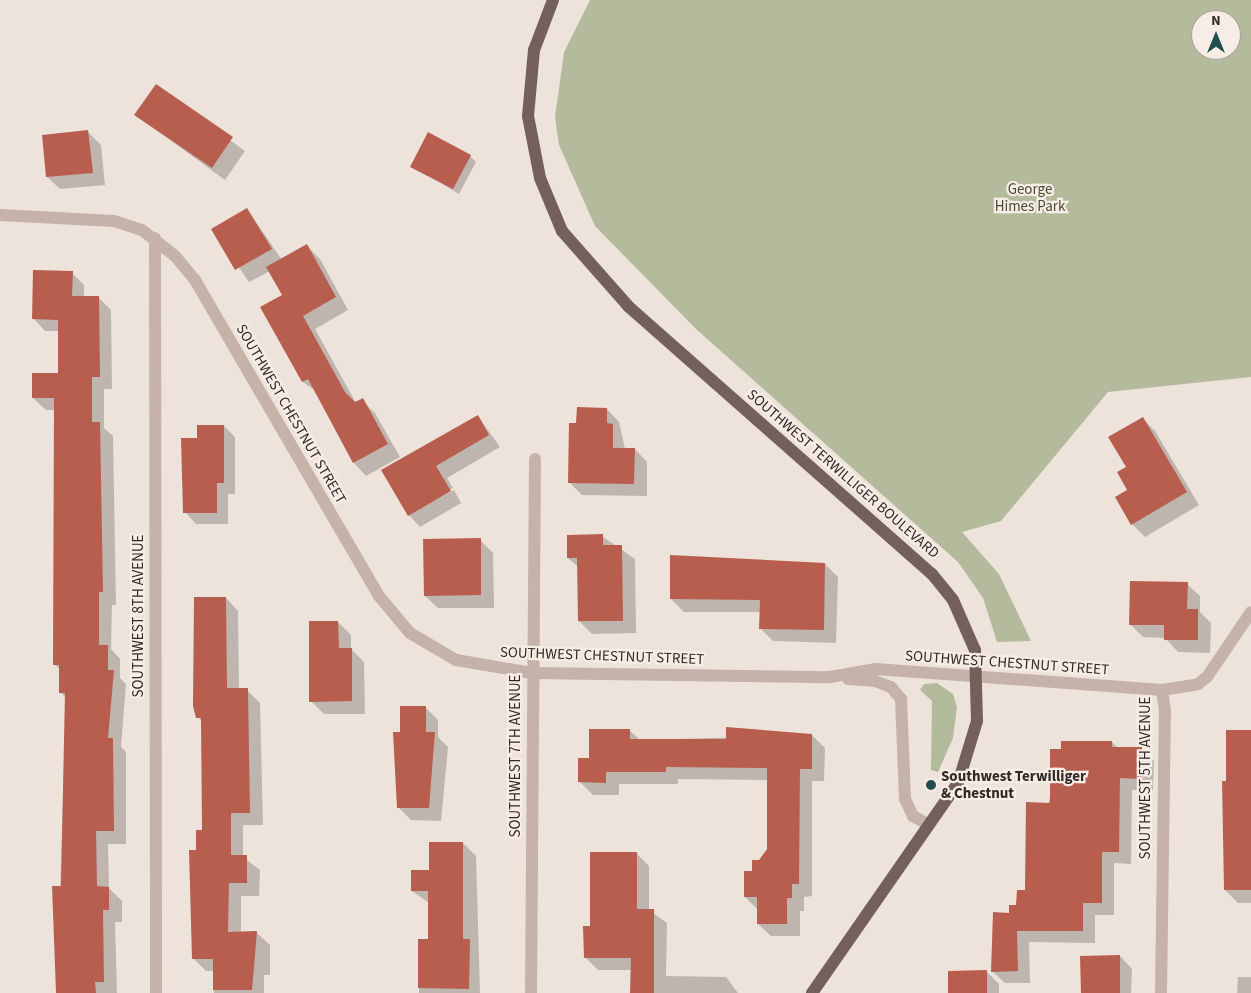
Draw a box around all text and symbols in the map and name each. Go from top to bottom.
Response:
north arrow [1191,10,1241,60]
text: N [1211,11,1221,31]
park label: George Himes Park [995,180,1065,215]
street label: SOUTHWEST CHESTNUT STREET [232,321,350,507]
street label: SOUTHWEST TERWILLIGER BOULEVARD [743,386,943,562]
street label: SOUTHWEST 8TH AVENUE [130,534,148,698]
street label: SOUTHWEST CHESTNUT STREET [500,643,704,669]
street label: SOUTHWEST CHESTNUT STREET [904,647,1110,679]
street label: SOUTHWEST 7TH AVENUE [507,674,525,838]
street label: SOUTHWEST 5TH AVENUE [1137,696,1155,860]
place label: Southwest Terwilliger & Chestnut [941,767,1086,802]
marker: Southwest Terwilliger & Chestnut [925,779,937,791]

